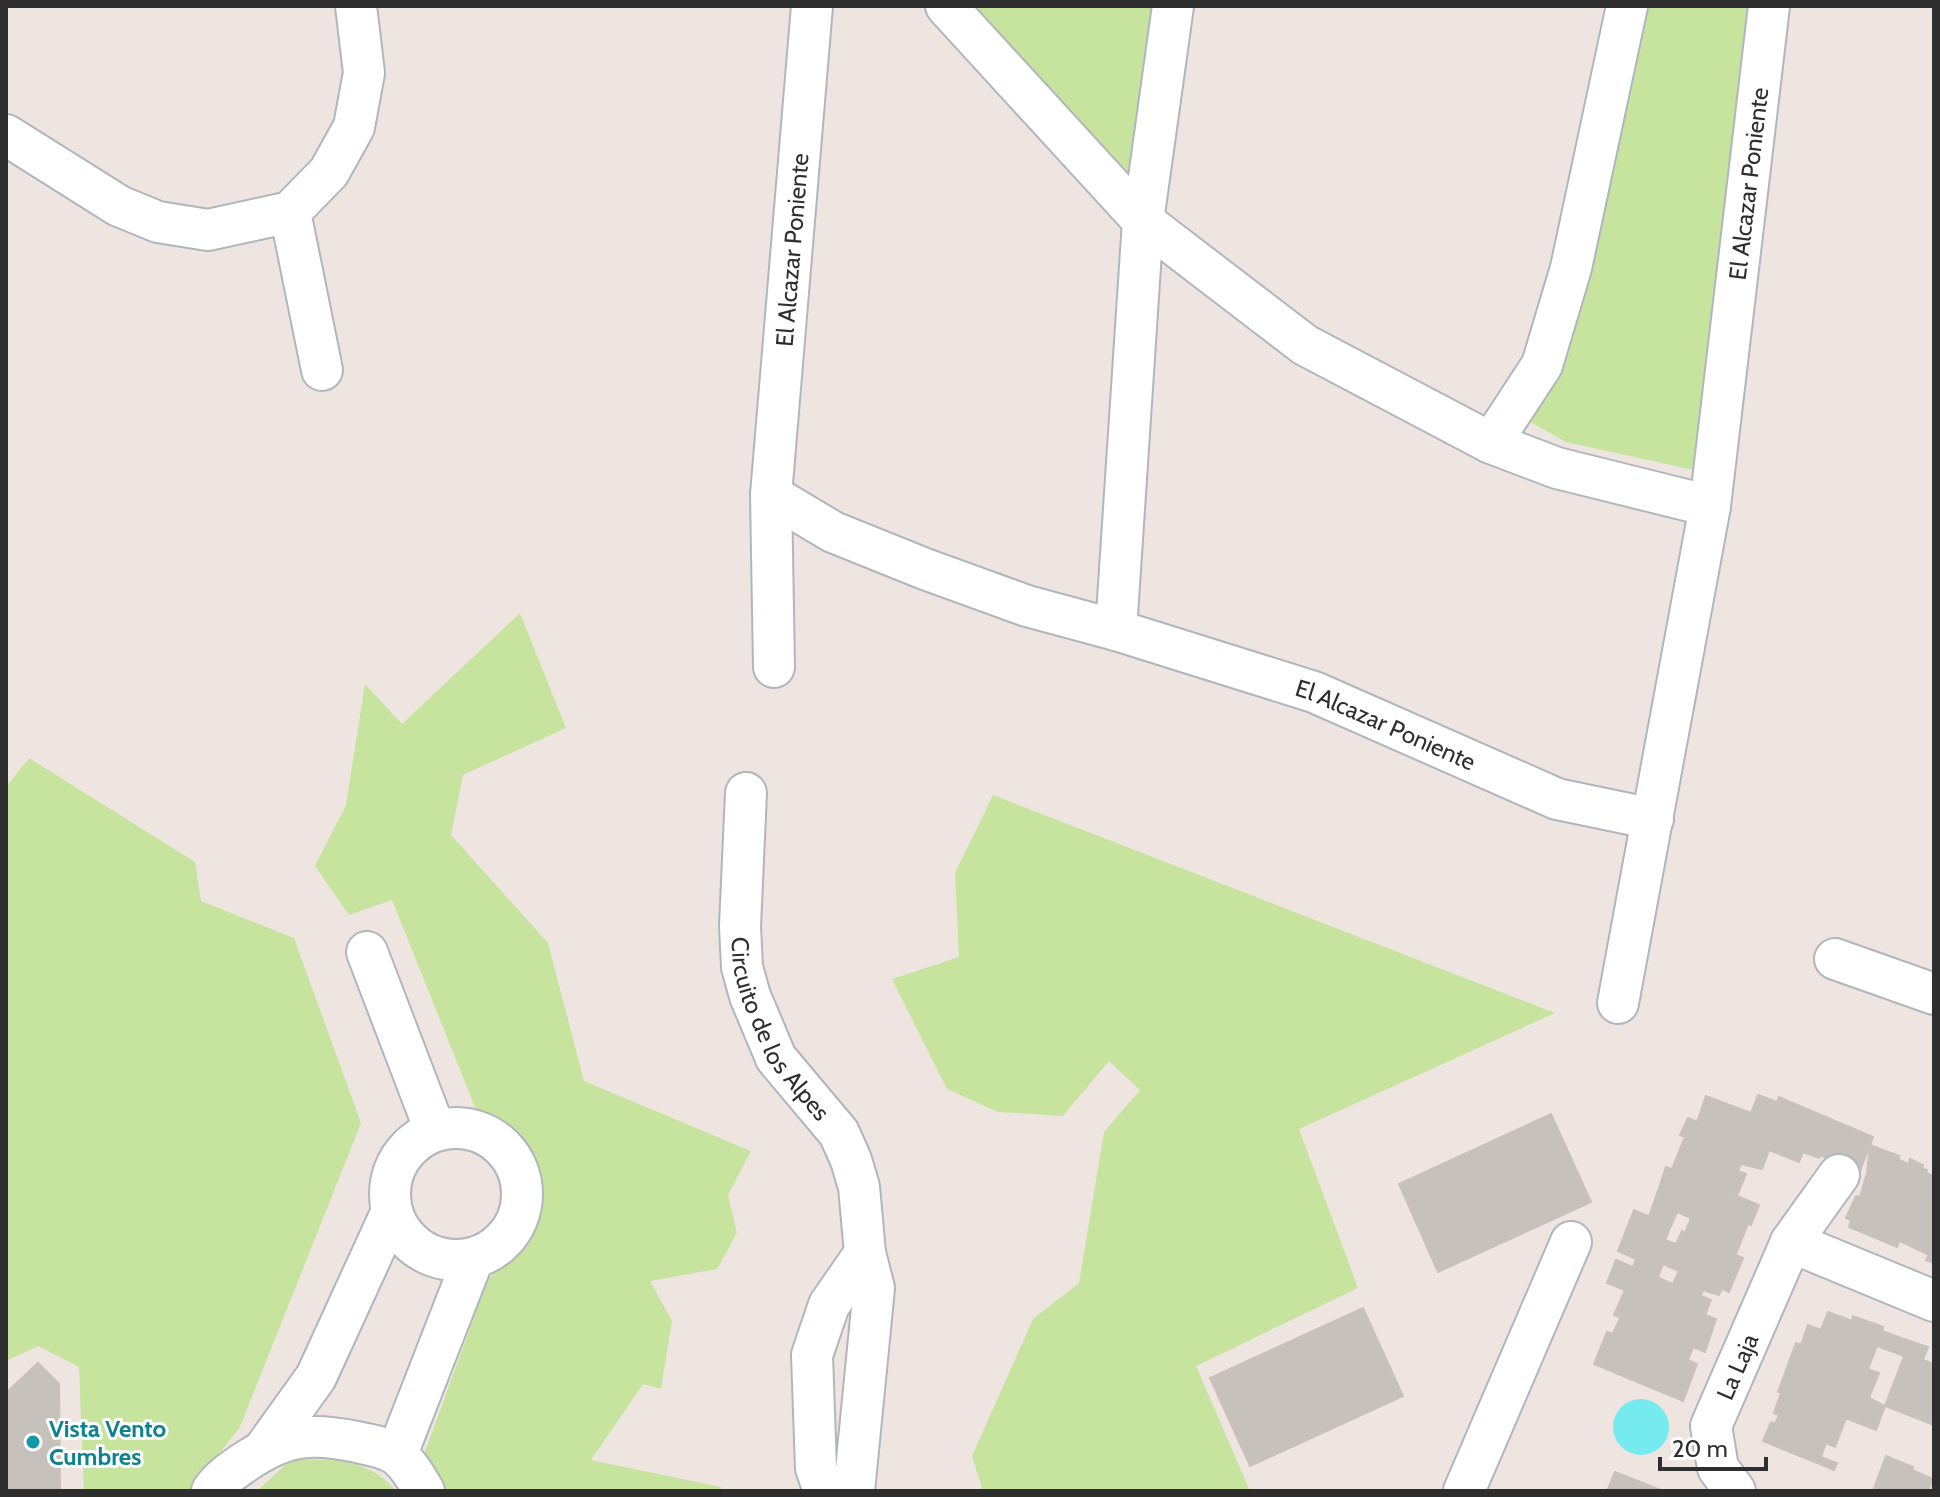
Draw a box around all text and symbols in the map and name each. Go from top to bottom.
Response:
street label: El Alcazar Poniente [1722,86,1774,282]
street label: El Alcazar Poniente [769,152,814,348]
street label: El Alcazar Poniente [1292,673,1480,776]
street label: Circuito de los Alpes [726,936,836,1126]
street label: La Laja [1710,1329,1764,1404]
place label: Vista Vento Cumbres [49,1414,167,1471]
scale bar [1660,1421,1766,1471]
marker: Vista Vento Cumbres [24,1433,42,1451]
text: 20 m [1672,1434,1728,1463]

